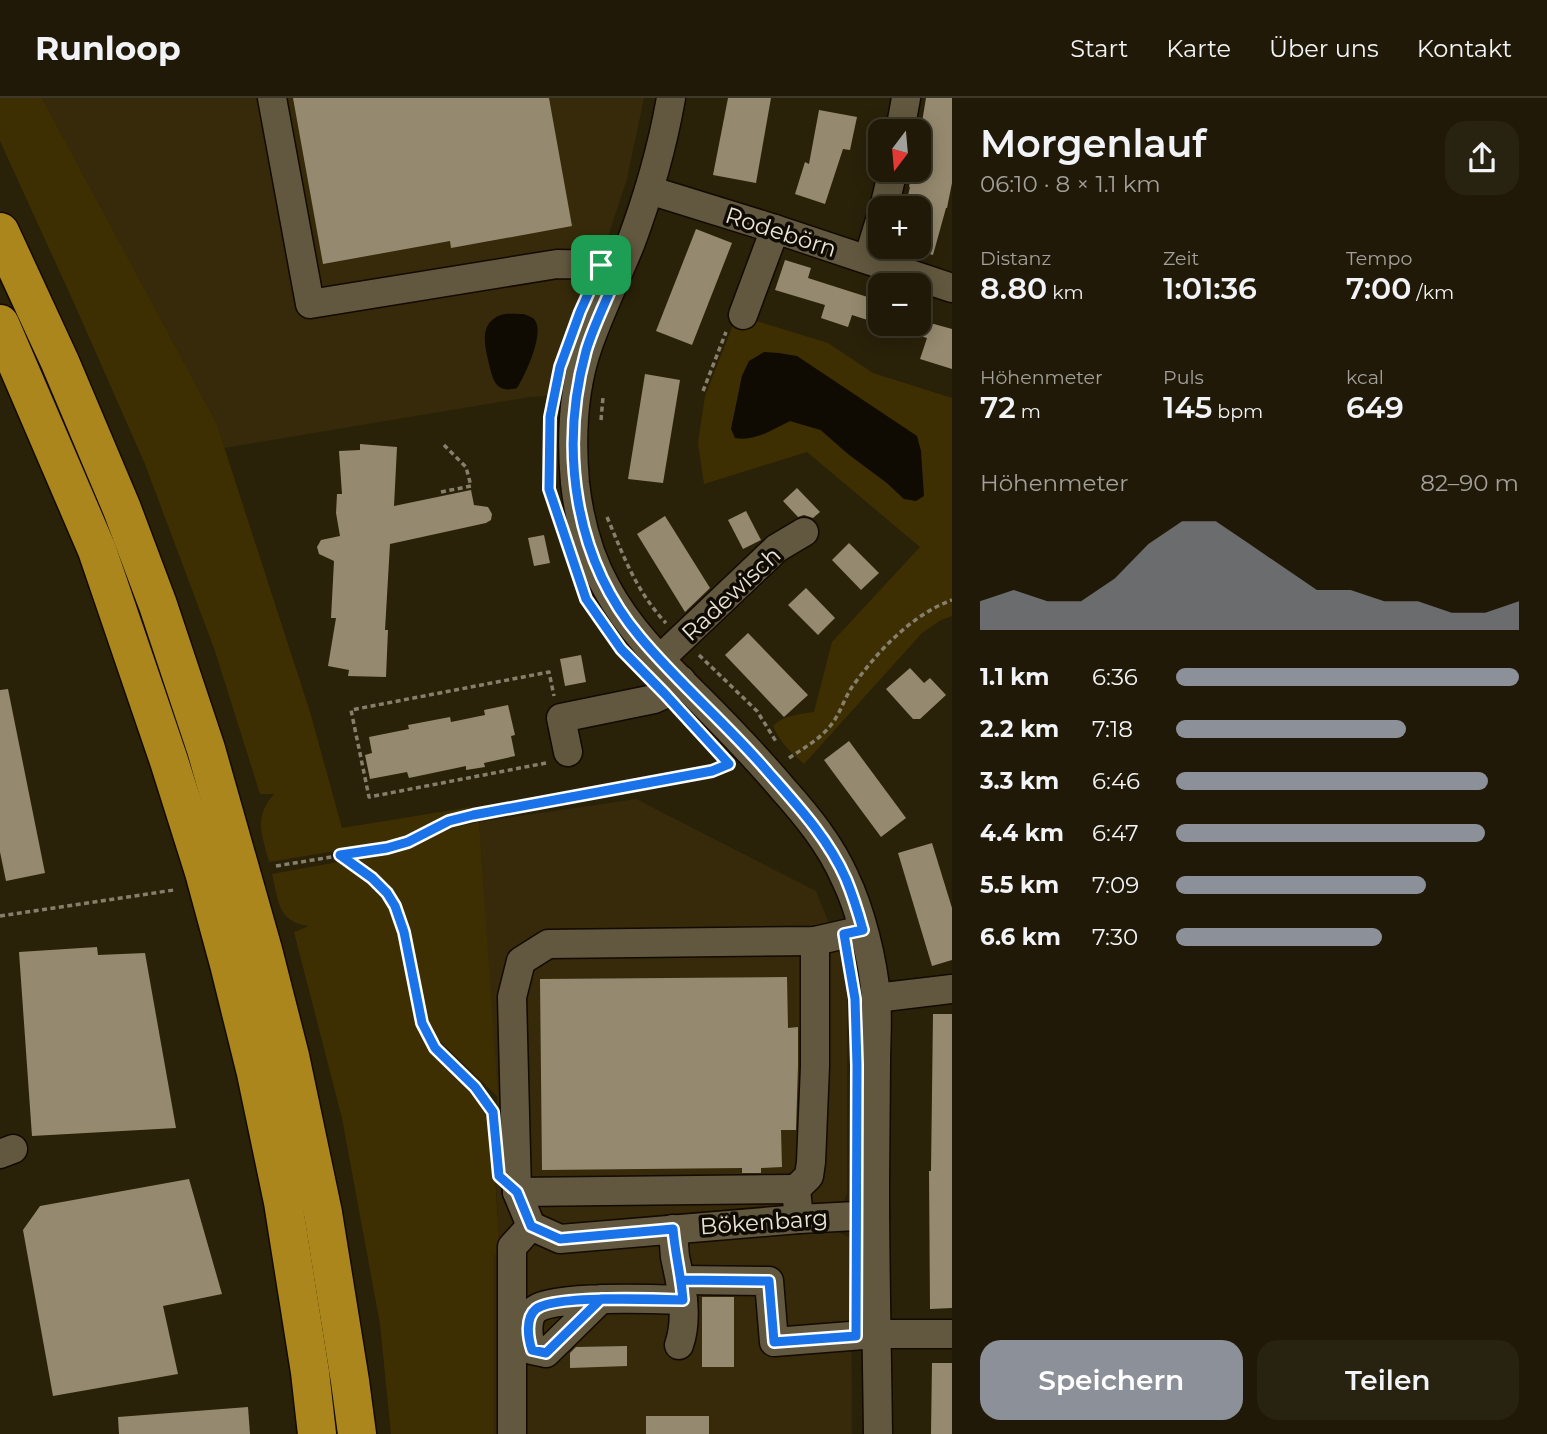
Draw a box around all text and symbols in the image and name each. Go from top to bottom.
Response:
text: Runloop [35,28,181,68]
text: Start [1070,34,1128,63]
text: Karte [1166,34,1231,63]
text: Über uns [1269,34,1379,63]
text: Kontakt [1417,34,1512,63]
north arrow [868,119,931,182]
map controls [868,119,931,336]
text: Morgenlauf [980,120,1206,167]
button: share [1445,121,1519,195]
text: 06:10 · 8 × 1.1 km [980,170,1161,198]
button: + [868,196,931,259]
street label: Rodebörn [722,201,840,263]
pin [571,235,631,295]
icon: arrive [582,246,620,284]
text: Distanz [980,247,1051,270]
text: Zeit [1163,247,1199,270]
text: Tempo [1346,247,1412,270]
text: 8.80 [980,270,1047,307]
text: 1:01:36 [1163,270,1257,307]
text: 7:00 [1346,270,1411,307]
button: − [868,273,931,336]
text: km [1047,281,1084,304]
text: /km [1411,281,1454,304]
text: Höhenmeter [980,366,1103,389]
text: Puls [1163,366,1204,389]
text: kcal [1346,366,1384,389]
text: 72 [980,389,1016,426]
text: 145 [1163,389,1212,426]
text: 649 [1346,389,1404,426]
text: m [1016,400,1041,423]
text: bpm [1212,400,1263,423]
text: Höhenmeter [980,469,1128,497]
text: 82–90 m [1420,469,1519,497]
street label: Radewisch [676,541,786,647]
text: 1.1 km [980,663,1049,691]
text: 6:36 [1092,663,1138,691]
text: 2.2 km [980,715,1059,743]
text: 7:18 [1092,715,1133,743]
text: 3.3 km [980,767,1059,795]
text: 6:46 [1092,767,1140,795]
text: 4.4 km [980,819,1064,847]
text: 6:47 [1092,819,1139,847]
text: 5.5 km [980,871,1059,899]
text: 7:09 [1092,871,1139,899]
text: 6.6 km [980,923,1061,951]
text: 7:30 [1092,923,1138,951]
street label: Bökenbarg [699,1204,829,1240]
button: Speichern [980,1340,1243,1420]
button: Teilen [1257,1340,1519,1420]

